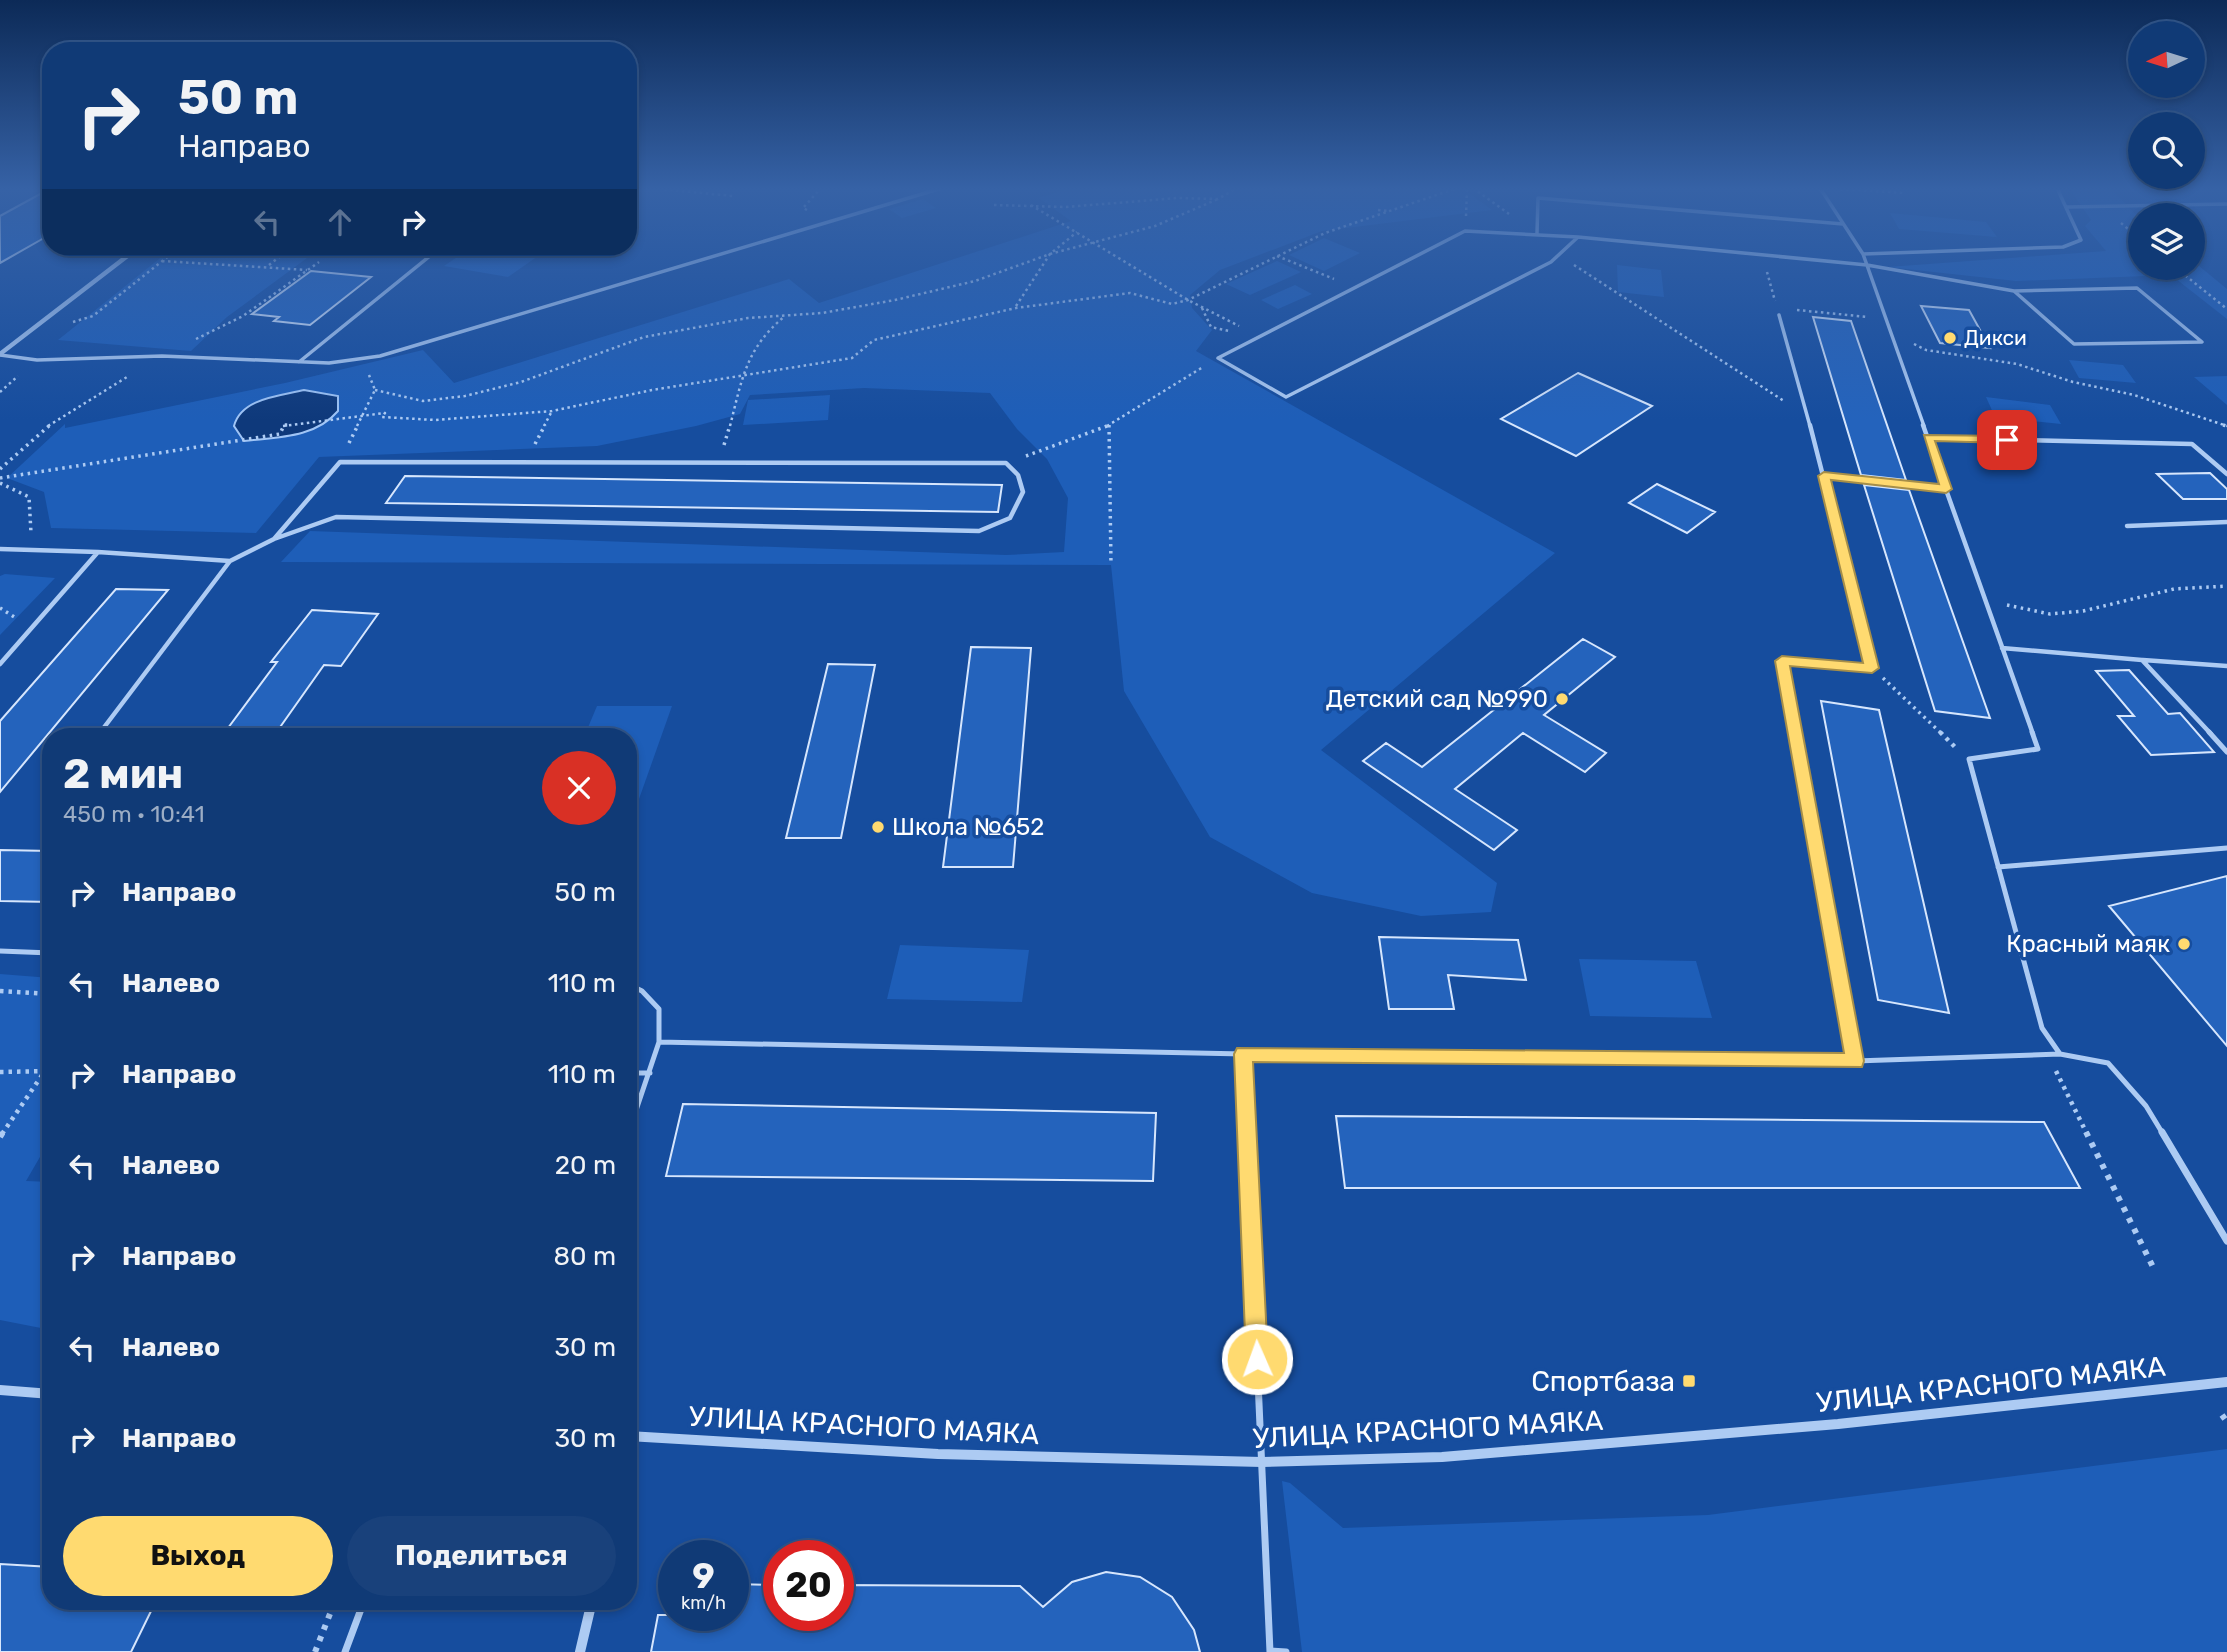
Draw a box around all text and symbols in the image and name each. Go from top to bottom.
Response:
north arrow [2128,21,2205,98]
map controls [2128,21,2205,280]
text: 50 m [178,68,298,126]
icon: right [63,70,154,161]
button: search [2128,112,2205,189]
text: Направо [178,127,311,165]
icon: left [248,203,286,241]
icon: ahead [321,203,359,241]
icon: right [394,203,432,241]
button: layers [2128,203,2205,280]
place label: Дикси [1964,325,2027,350]
marker: Дикси [1942,330,1958,346]
pin [1977,410,2037,470]
icon: arrive [1988,421,2026,459]
place label: Детский сад №990 [1326,685,1548,713]
marker: Детский сад №990 [1554,691,1570,707]
text: 2 мин [63,749,183,799]
button: close [542,751,616,825]
text: 450 m · 10:41 [63,800,205,828]
place label: Школа №652 [892,813,1044,841]
marker: Школа №652 [870,819,886,835]
icon: right [63,874,101,912]
text: Направо [122,877,236,908]
text: 50 m [555,877,616,908]
place label: Красный маяк [2006,930,2170,958]
marker: Красный маяк [2176,936,2192,952]
icon: left [63,965,101,1003]
text: Налево [122,968,220,999]
text: 110 m [548,968,616,999]
icon: right [63,1056,101,1094]
text: Направо [122,1059,236,1090]
text: 110 m [548,1059,616,1090]
icon: left [63,1147,101,1185]
text: Налево [122,1150,220,1181]
text: 20 m [555,1150,616,1181]
icon: right [63,1238,101,1276]
text: Направо [122,1241,236,1272]
text: 80 m [553,1241,616,1272]
position arrow [1220,1322,1294,1396]
icon: left [63,1329,101,1367]
text: Налево [122,1332,220,1363]
text: 30 m [554,1332,616,1363]
street label: УЛИЦА КРАСНОГО МАЯКА [1815,1350,2167,1419]
place label: Спортбаза [1531,1365,1675,1398]
marker: Спортбаза [1681,1373,1697,1389]
street label: УЛИЦА КРАСНОГО МАЯКА [688,1400,1040,1451]
street label: УЛИЦА КРАСНОГО МАЯКА [1252,1404,1604,1455]
icon: right [63,1420,101,1458]
text: Направо [122,1423,236,1454]
text: 30 m [554,1423,616,1454]
button: Выход [63,1516,333,1596]
button: Поделиться [347,1516,616,1596]
speed limit sign: 20 [763,1540,854,1631]
text: 9 [692,1555,715,1597]
text: km/h [681,1592,726,1614]

